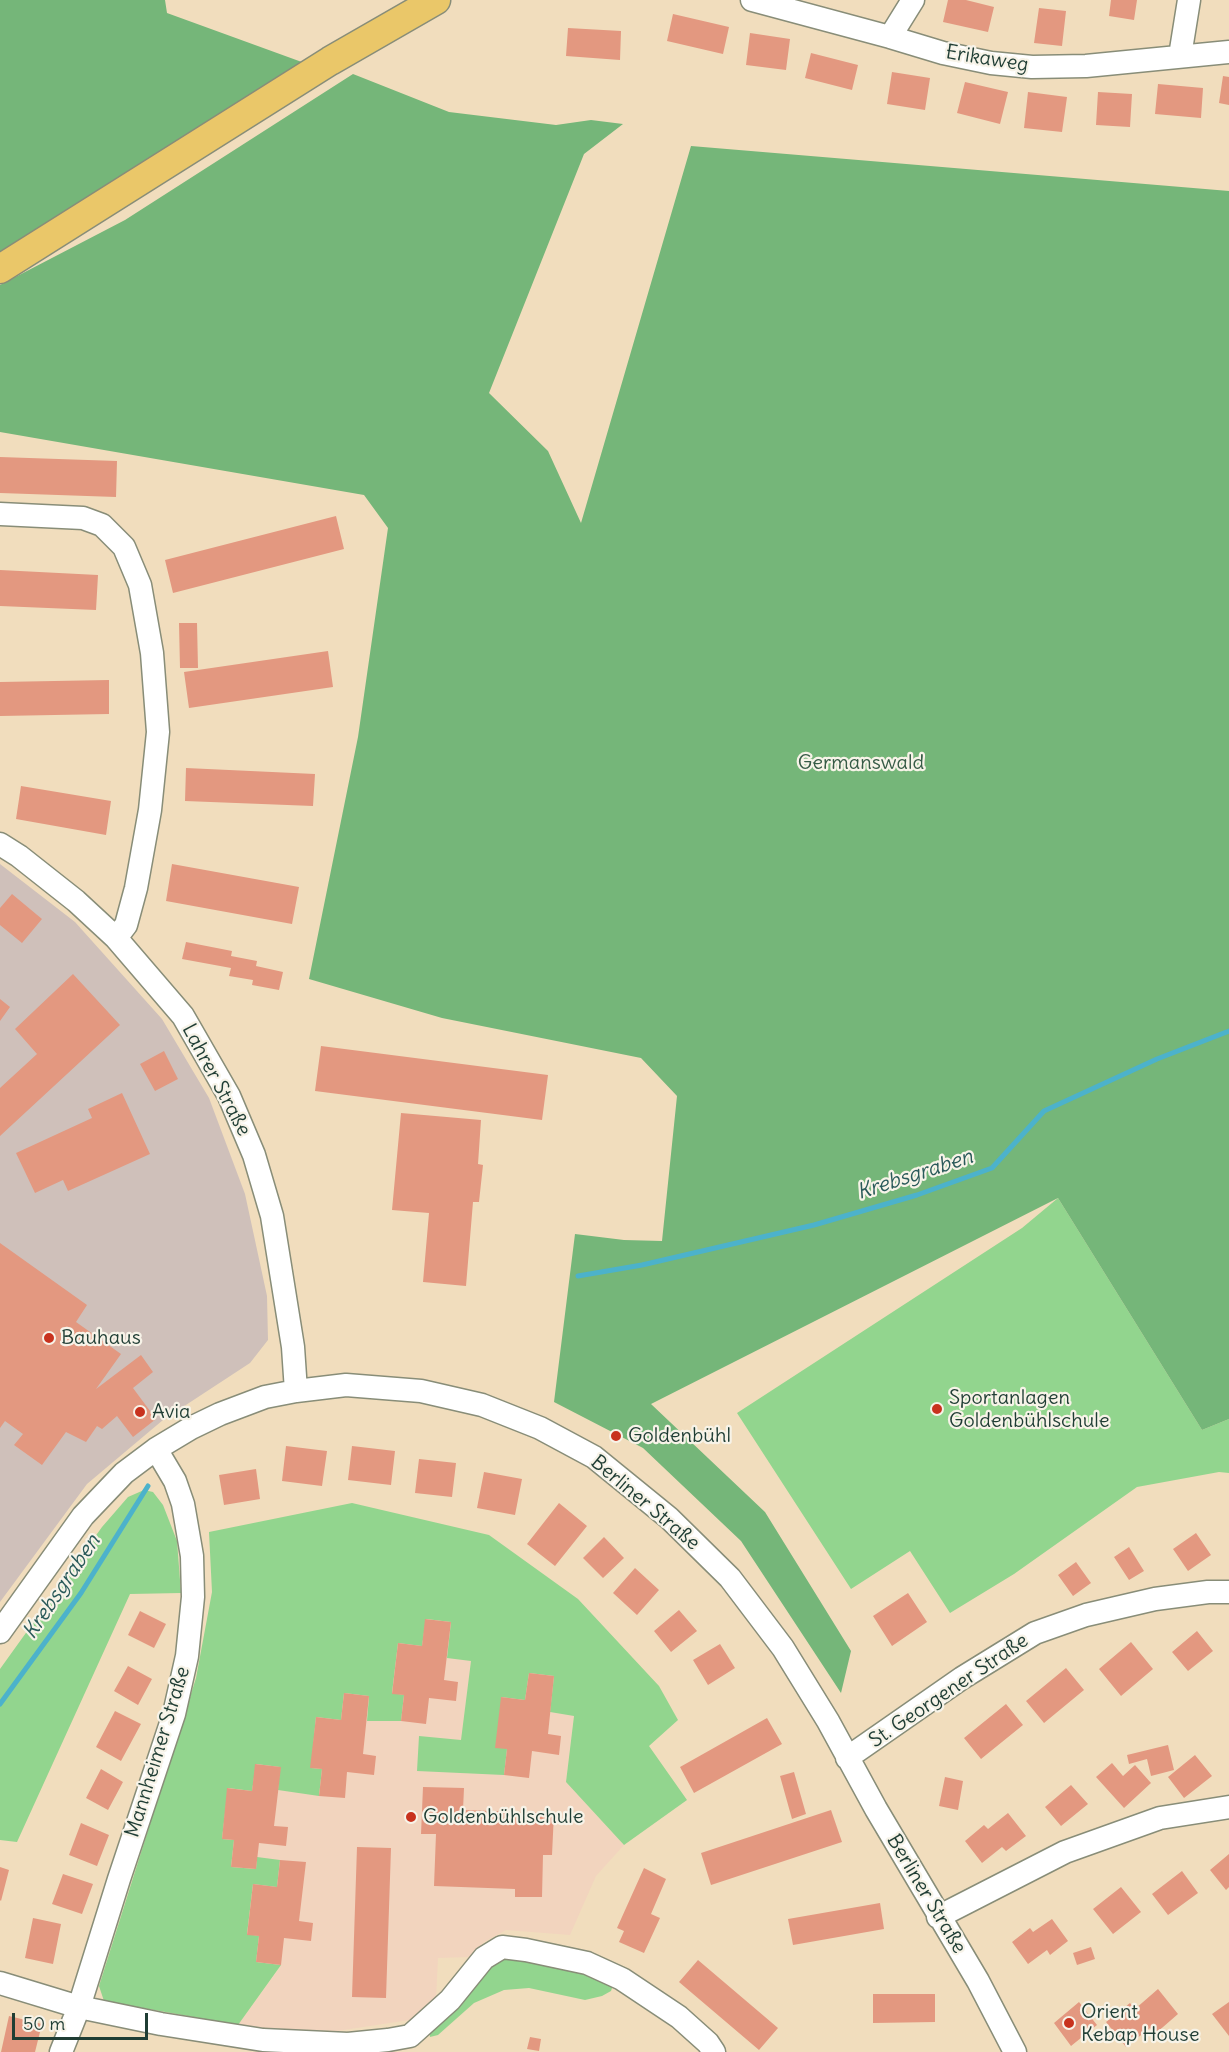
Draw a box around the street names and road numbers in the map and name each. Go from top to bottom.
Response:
street label: Erikaweg [944,41,1030,77]
street label: Lahrer Straße [176,1020,256,1140]
street label: Berliner Straße [586,1450,704,1556]
street label: St. Georgener Straße [865,1629,1033,1753]
street label: Mannheimer Straße [121,1664,195,1840]
street label: Berliner Straße [881,1830,971,1958]

